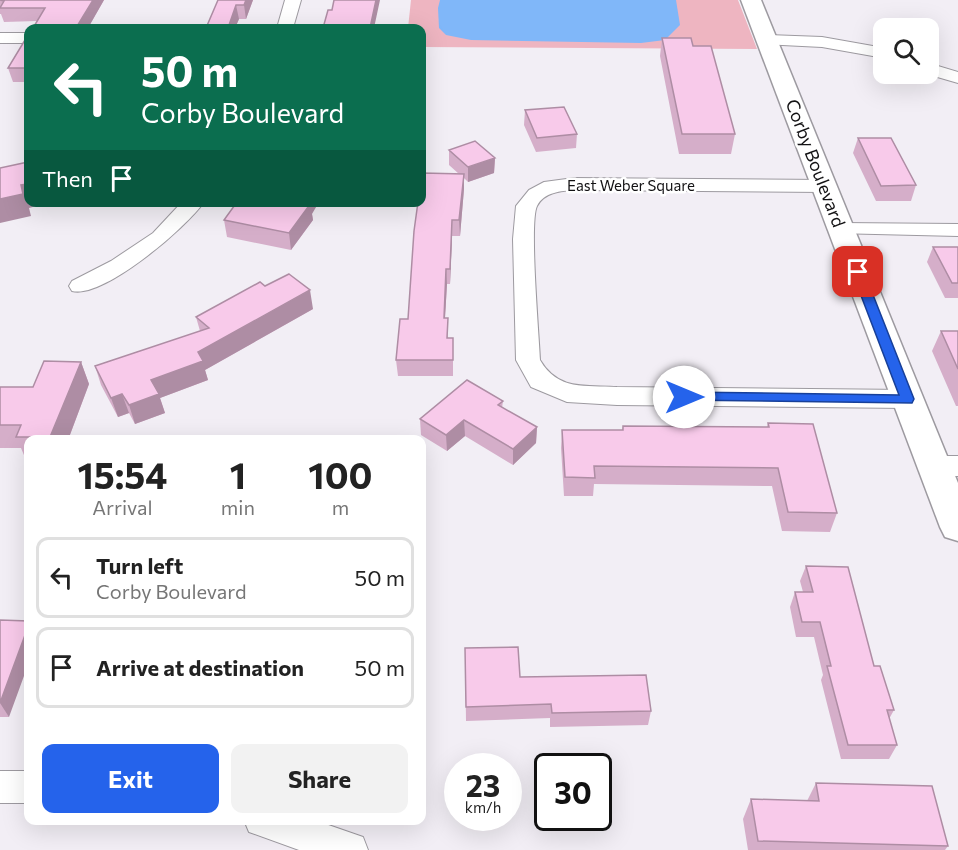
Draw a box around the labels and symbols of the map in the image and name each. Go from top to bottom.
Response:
street label: Corby Boulevard [781,96,851,230]
street label: East Weber Square [567,176,695,194]
pin [832,246,883,297]
position arrow [652,365,716,429]
speed limit sign: 30 [534,753,612,831]

